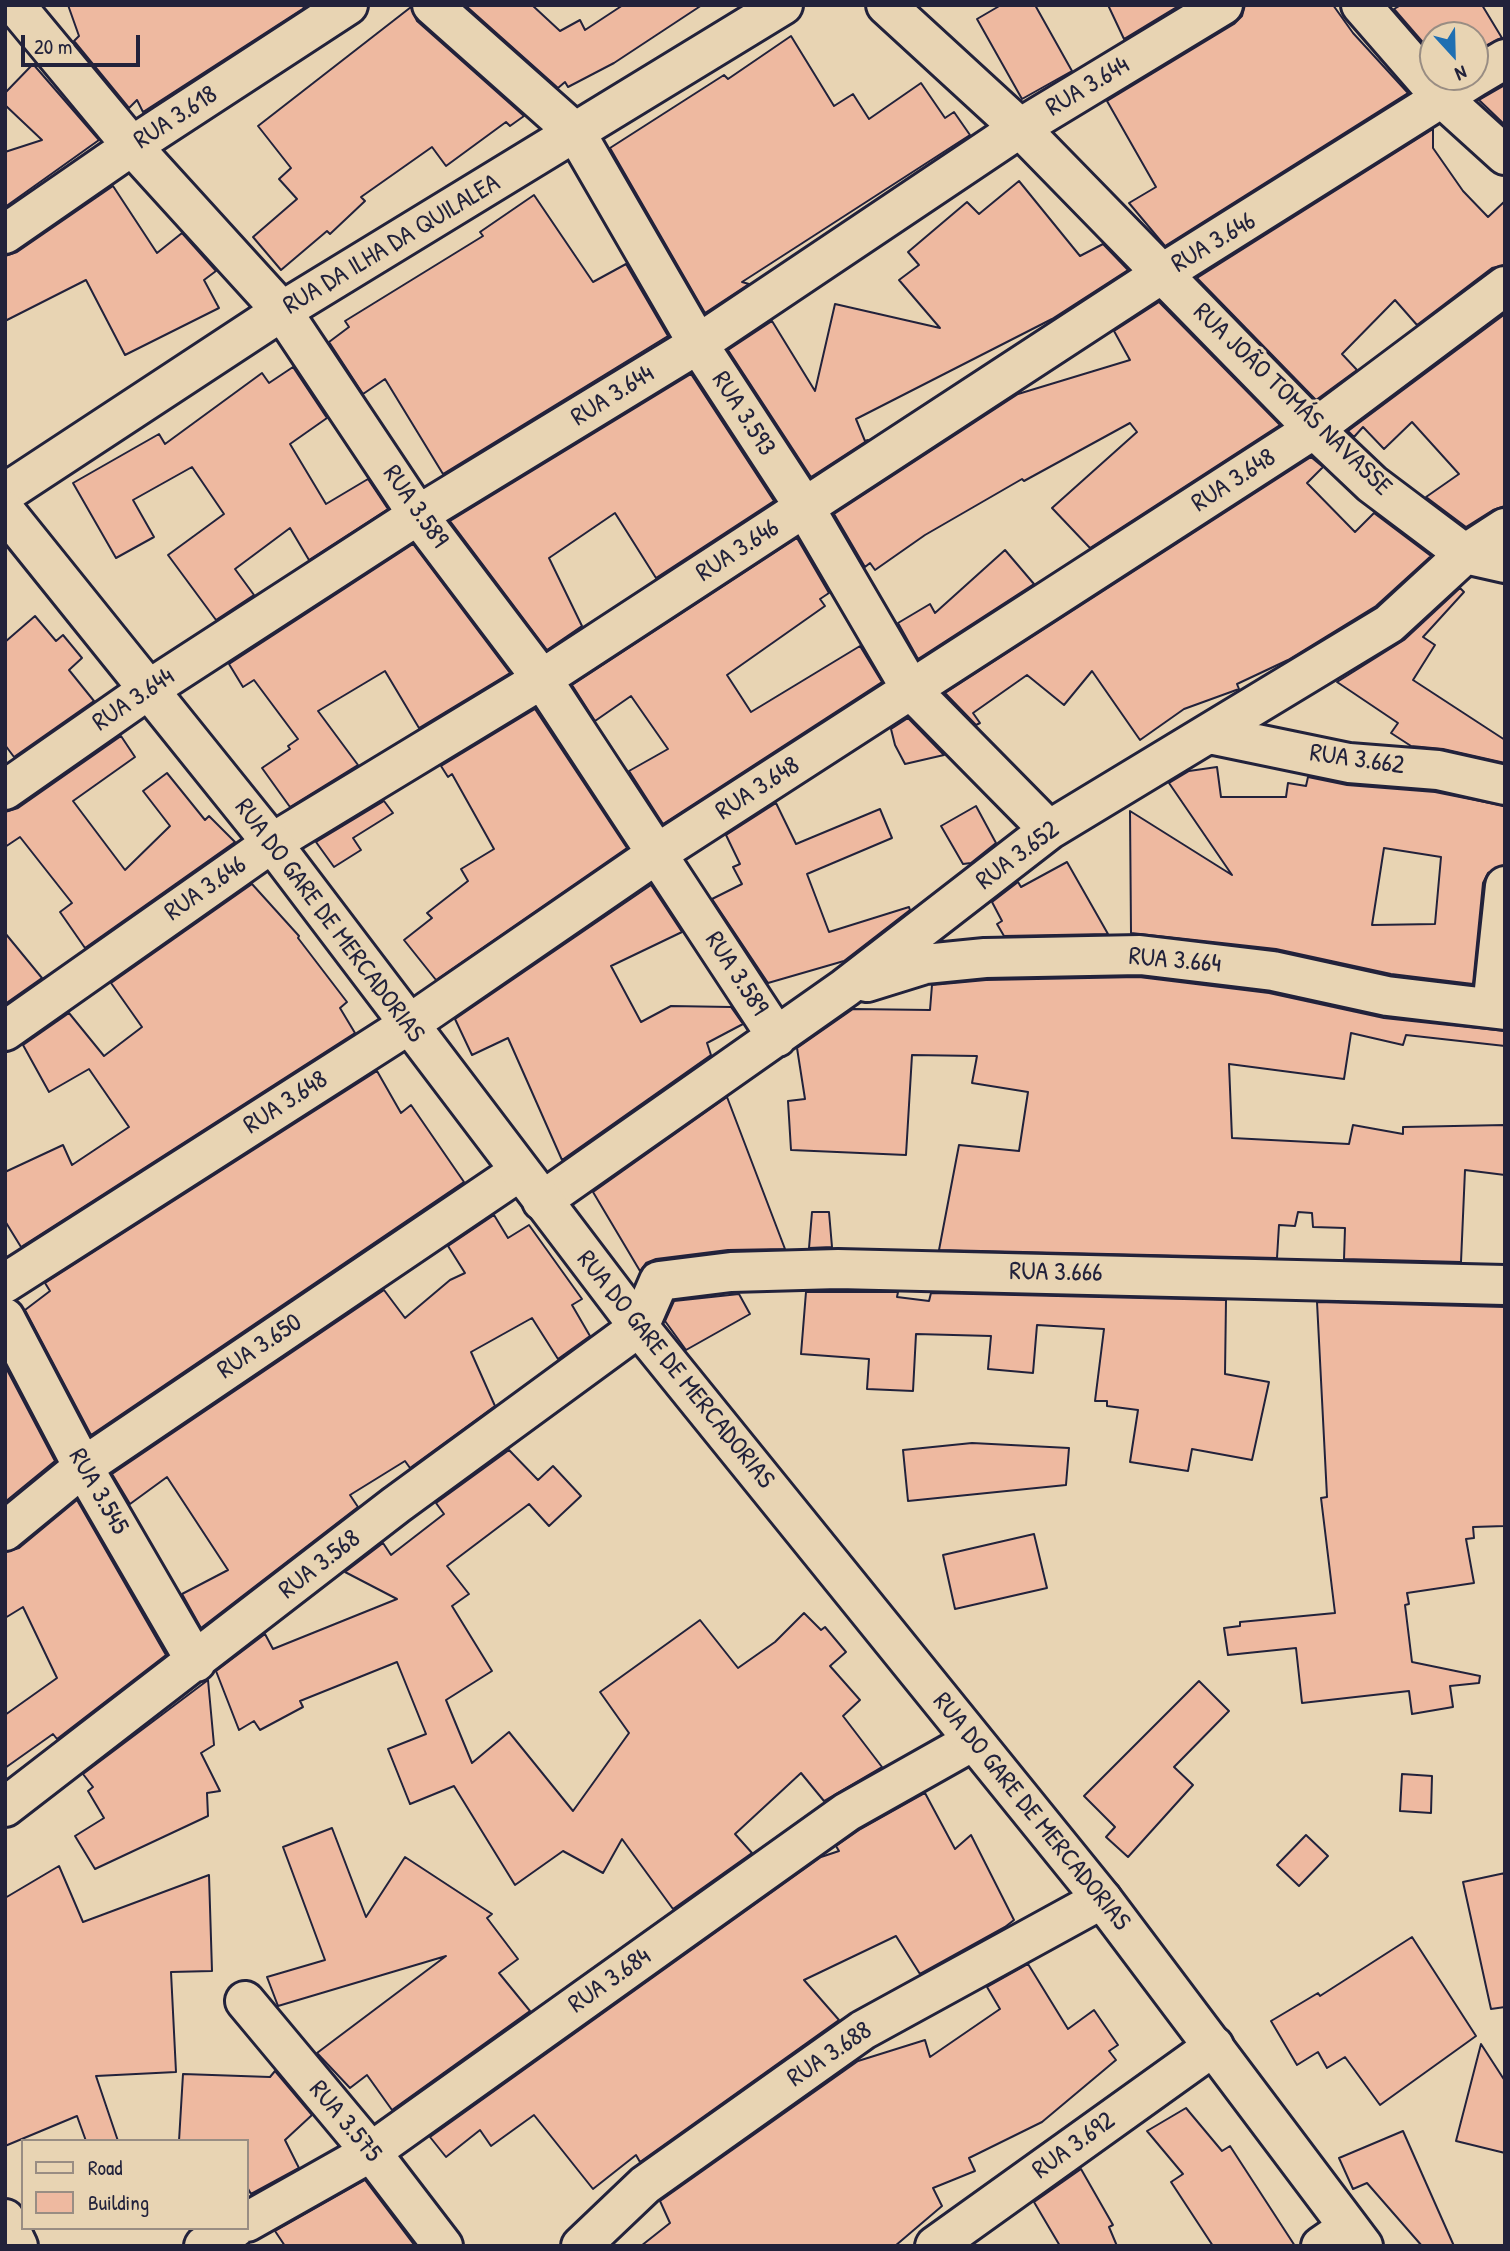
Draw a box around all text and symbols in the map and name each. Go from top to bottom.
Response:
scale bar [24,21,144,65]
north arrow [1419,21,1489,91]
text: 20 m [34,32,72,61]
street label: RUA 3.644 [1041,50,1135,124]
text: N [1452,60,1471,88]
street label: RUA 3.618 [128,80,224,156]
street label: RUA DA ILHA DA QUILALEA [278,168,506,322]
street label: RUA 3.646 [1166,206,1262,280]
street label: RUA JOÃO TOMÁS NAVASSE [1186,297,1398,503]
street label: RUA 3.644 [566,358,660,434]
street label: RUA 3.593 [704,366,782,462]
street label: RUA 3.648 [1186,442,1282,520]
street label: RUA 3.589 [375,460,455,554]
street label: RUA 3.646 [691,513,785,589]
street label: RUA 3.644 [87,661,181,739]
street label: RUA 3.662 [1308,738,1406,782]
street label: RUA 3.648 [710,750,806,828]
street label: RUA DO GARE DE MERCADORIAS [227,793,431,1049]
street label: RUA 3.652 [970,815,1066,897]
street label: RUA 3.646 [159,850,253,928]
street label: RUA 3.589 [697,926,775,1022]
street label: RUA 3.664 [1128,941,1222,981]
street label: RUA 3.648 [238,1064,334,1142]
street label: RUA DO GARE DE MERCADORIAS [569,1245,781,1495]
street label: RUA 3.666 [1009,1257,1103,1289]
street label: RUA 3.650 [212,1308,308,1386]
street label: RUA 3.545 [61,1444,135,1540]
street label: RUA 3.568 [273,1524,367,1606]
street label: RUA DO GARE DE MERCADORIAS [925,1687,1137,1937]
street label: RUA 3.684 [563,1941,657,2021]
street label: RUA 3.688 [782,2016,878,2094]
street label: RUA 3.575 [302,2075,388,2169]
street label: RUA 3.692 [1027,2106,1121,2186]
legend [21,2139,248,2230]
text: Road [88,2153,122,2182]
text: Building [88,2188,149,2217]

